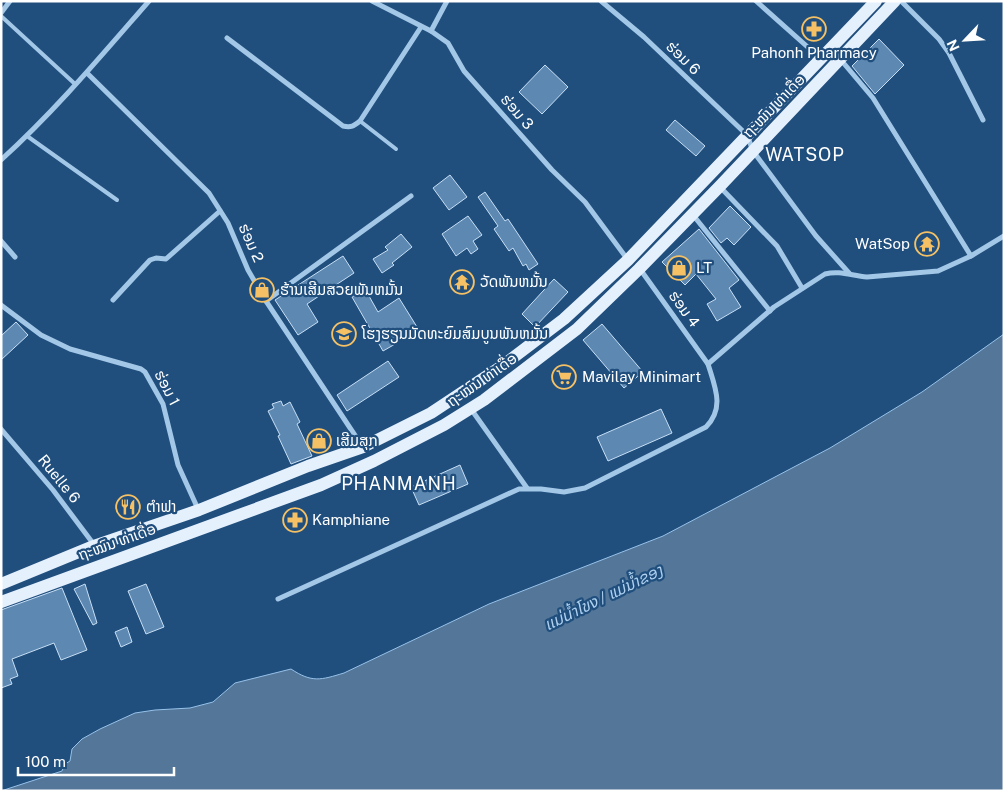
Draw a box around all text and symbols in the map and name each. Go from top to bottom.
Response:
north arrow [940,15,990,65]
pharmacy icon: Pahonh Pharmacy [801,16,827,42]
street label: ຮ່ອມ 6 [663,37,704,78]
text: N [944,37,963,54]
place label: Pahonh Pharmacy [751,44,877,61]
street label: ຖະໝົນ ທ່າເດື່ອ [737,68,808,141]
street label: ຮ່ອມ 3 [498,91,537,133]
district label: WATSOP [765,144,845,165]
street label: ຮ່ອມ 2 [235,221,267,265]
temple icon: WatSop [914,231,940,257]
place label: WatSop [855,235,910,252]
shop icon: LT [666,255,692,281]
place label: LT [696,259,712,276]
temple icon: ວັດພັນຫມັ້ນ [449,269,475,295]
place label: ວັດພັນຫມັ້ນ [480,271,548,290]
shop icon: ຮ້ານເສີມສວຍພັນຫມັ້ນ [249,277,275,303]
place label: ຮ້ານເສີມສວຍພັນຫມັ້ນ [280,279,403,298]
street label: ຮ່ອມ 4 [666,287,703,330]
school or university icon: ໂຮງຮຽນມັດທະຍົມສົມບູນພັນຫມັ້ນ [331,321,357,347]
place label: ໂຮງຮຽນມັດທະຍົມສົມບູນພັນຫມັ້ນ [361,323,548,344]
street label: ຖະໝົນ ທ່າເດື່ອ [442,347,520,410]
supermarket icon: Mavilay Minimart [551,364,577,390]
street label: ຮ່ອມ 1 [151,367,184,408]
place label: Mavilay Minimart [582,368,701,385]
shop icon: ເສີມສຸກ [306,428,332,454]
place label: ເສີມສຸກ [336,432,378,451]
street label: Ruelle 6 [35,451,84,506]
district label: PHANMANH [341,473,457,494]
restaurant icon: ຕຳຟາ [115,494,141,520]
place label: ຕຳຟາ [146,498,176,515]
pharmacy icon: Kamphiane [282,507,308,533]
place label: Kamphiane [312,511,390,528]
street label: ຖະໝົນ ທ່າເດື່ອ [75,517,158,563]
water label: แม่น้ำโขง / ແມ່ນ້ຳຂອງ [540,557,666,634]
scale bar [18,744,174,776]
text: 100 m [25,753,66,770]

